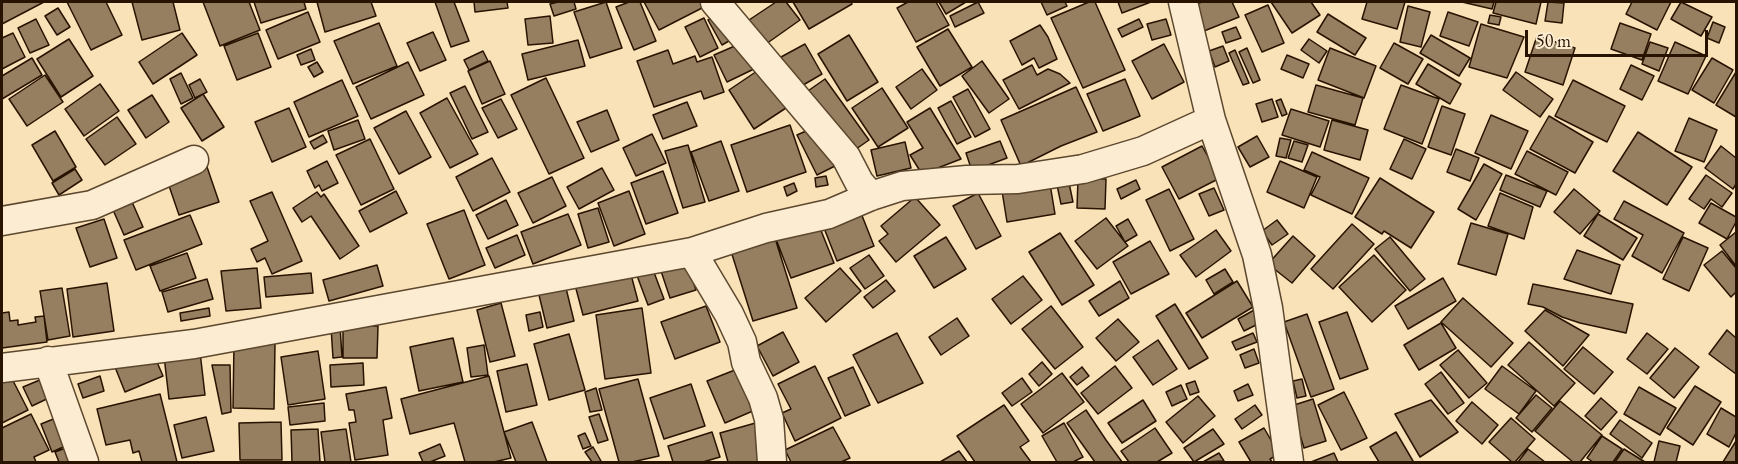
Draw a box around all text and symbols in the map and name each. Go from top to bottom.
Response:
scale bar [1528,18,1711,56]
text: 50 m [1536,29,1571,52]

